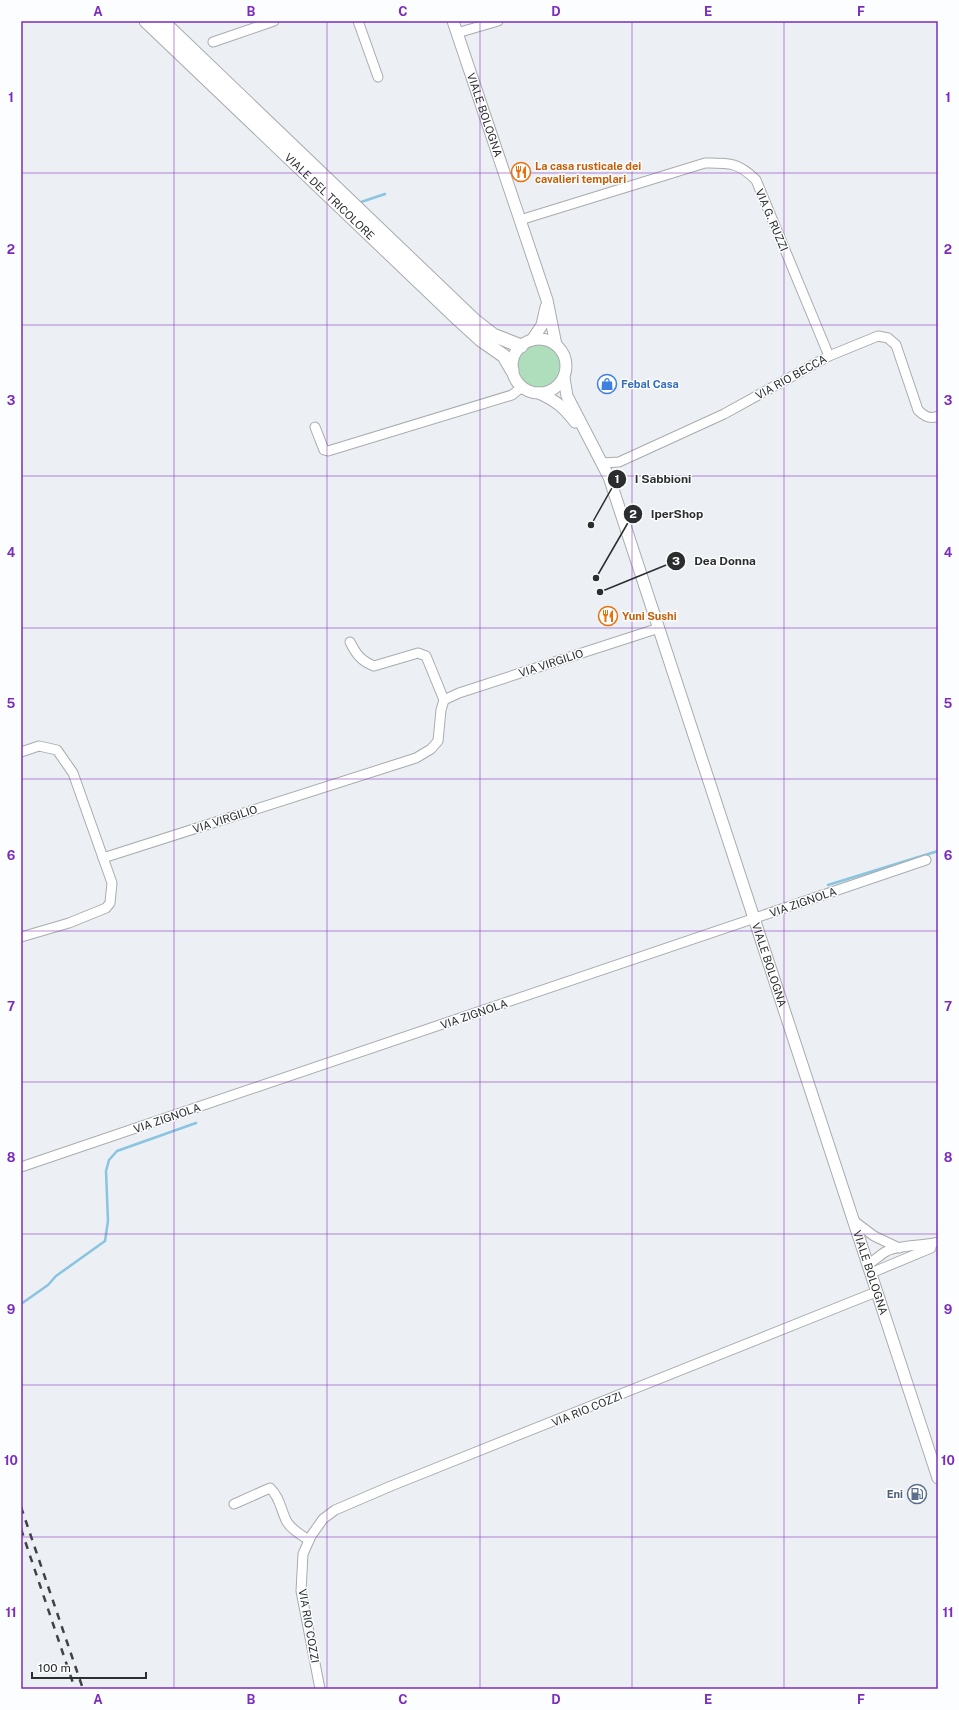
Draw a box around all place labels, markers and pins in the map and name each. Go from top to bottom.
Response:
place label: La casa rusticale dei cavalieri templari [535,160,641,185]
restaurant icon: La casa rusticale dei cavalieri templari [510,161,532,183]
shop icon: Febal Casa [596,373,618,395]
place label: Febal Casa [621,378,679,390]
callout: I Sabbioni [607,467,699,491]
callout: IperShop [623,502,712,526]
callout: Dea Donna [666,549,764,573]
restaurant icon: Yuni Sushi [597,605,619,627]
place label: Yuni Sushi [622,610,677,622]
fuel station icon: Eni [906,1483,928,1505]
place label: Eni [887,1488,903,1500]

